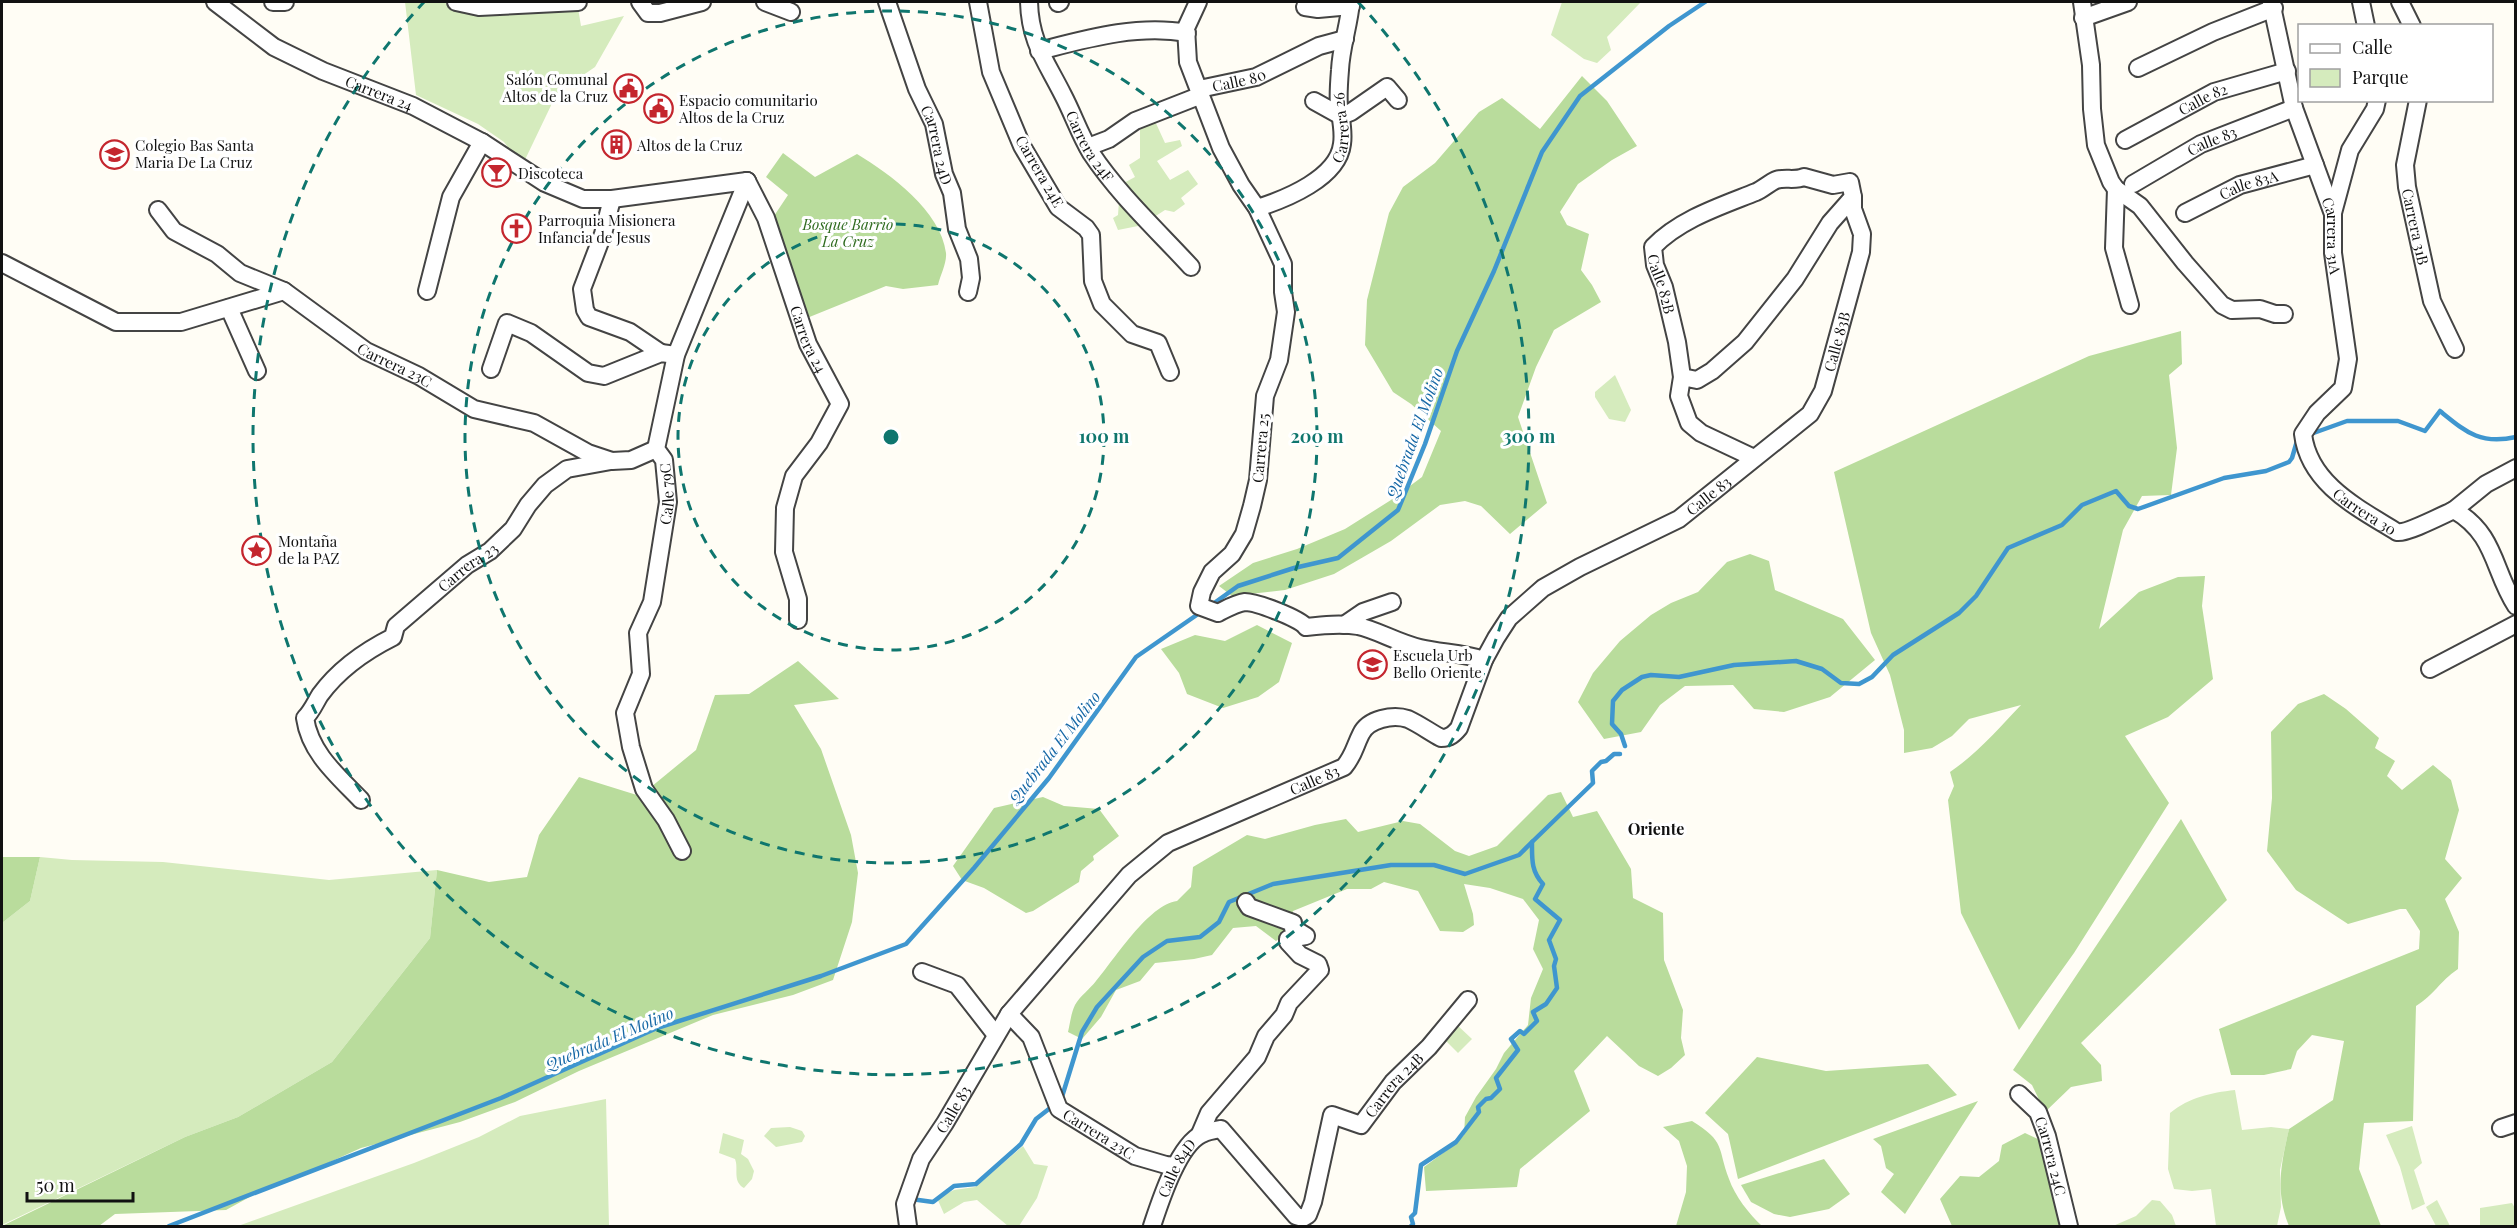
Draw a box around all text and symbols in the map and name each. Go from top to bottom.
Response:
legend [2298,24,2493,102]
text: Calle [2352,35,2393,59]
street label: Calle 80 [1210,64,1269,96]
text: Parque [2352,65,2409,89]
place label: Salón Comunal Altos de la Cruz [502,69,608,106]
street label: Carrera 24 [343,71,416,115]
public building icon: Salón Comunal Altos de la Cruz [613,72,645,104]
street label: Calle 82 [2175,79,2229,120]
place label: Espacio comunitario Altos de la Cruz [678,90,818,127]
street label: Carrera 26 [1327,92,1353,166]
public building icon: Espacio comunitario Altos de la Cruz [642,93,674,125]
street label: Carrera 24D [916,102,958,188]
street label: Carrera 24F [1062,107,1119,186]
street label: Calle 83 [2183,121,2239,160]
building icon: Altos de la Cruz [600,129,632,161]
street label: Carrera 24E [1011,131,1069,211]
place label: Colegio Bas Santa Maria De La Cruz [135,135,254,172]
place label: Altos de la Cruz [636,135,742,155]
school or university icon: Colegio Bas Santa Maria De La Cruz [98,138,130,170]
bar icon: Discoteca [481,157,513,189]
place label: Discoteca [518,163,584,183]
street label: Calle 83A [2215,165,2281,204]
street label: Carrera 31B [2398,186,2434,267]
street label: Carrera 31A [2318,194,2346,276]
place label: Parroquia Misionera Infancia de Jesus [538,210,676,247]
church icon: Parroquia Misionera Infancia de Jesus [501,213,533,245]
park label: Bosque Barrio La Cruz [802,214,893,251]
street label: Calle 82B [1644,253,1680,316]
street label: Carrera 24 [786,303,831,376]
street label: Calle 83B [1819,309,1854,374]
street label: Carrera 23C [353,338,436,392]
water label: Quebrada El Molino [1380,365,1447,502]
street label: Carrera 25 [1247,412,1273,484]
text: 100 m [1079,424,1130,448]
text: 200 m [1290,424,1344,448]
text: 300 m [1503,424,1556,448]
centre of rings [881,427,901,447]
street label: Calle 79C [654,462,678,526]
street label: Calle 83 [1682,471,1735,520]
street label: Carrera 30 [2329,483,2400,539]
place label: Montaña de la PAZ [278,531,340,568]
place icon: Montaña de la PAZ [241,534,273,566]
street label: Carrera 23 [433,539,502,596]
place label: Escuela Urb Bello Oriente [1393,645,1482,682]
school or university icon: Escuela Urb Bello Oriente [1356,648,1388,680]
water label: Quebrada El Molino [1003,686,1105,809]
street label: Calle 83 [1286,760,1342,799]
district label: Oriente [1628,818,1684,839]
water label: Quebrada El Molino [541,1001,677,1075]
street label: Carrera 24B [1360,1048,1428,1121]
street label: Calle 83 [931,1082,975,1137]
street label: Carrera 23C [1059,1104,1138,1163]
street label: Carrera 24C [2030,1113,2071,1197]
street label: Calle 84D [1153,1134,1200,1200]
scale bar [27,1165,134,1203]
text: 50 m [36,1173,75,1197]

